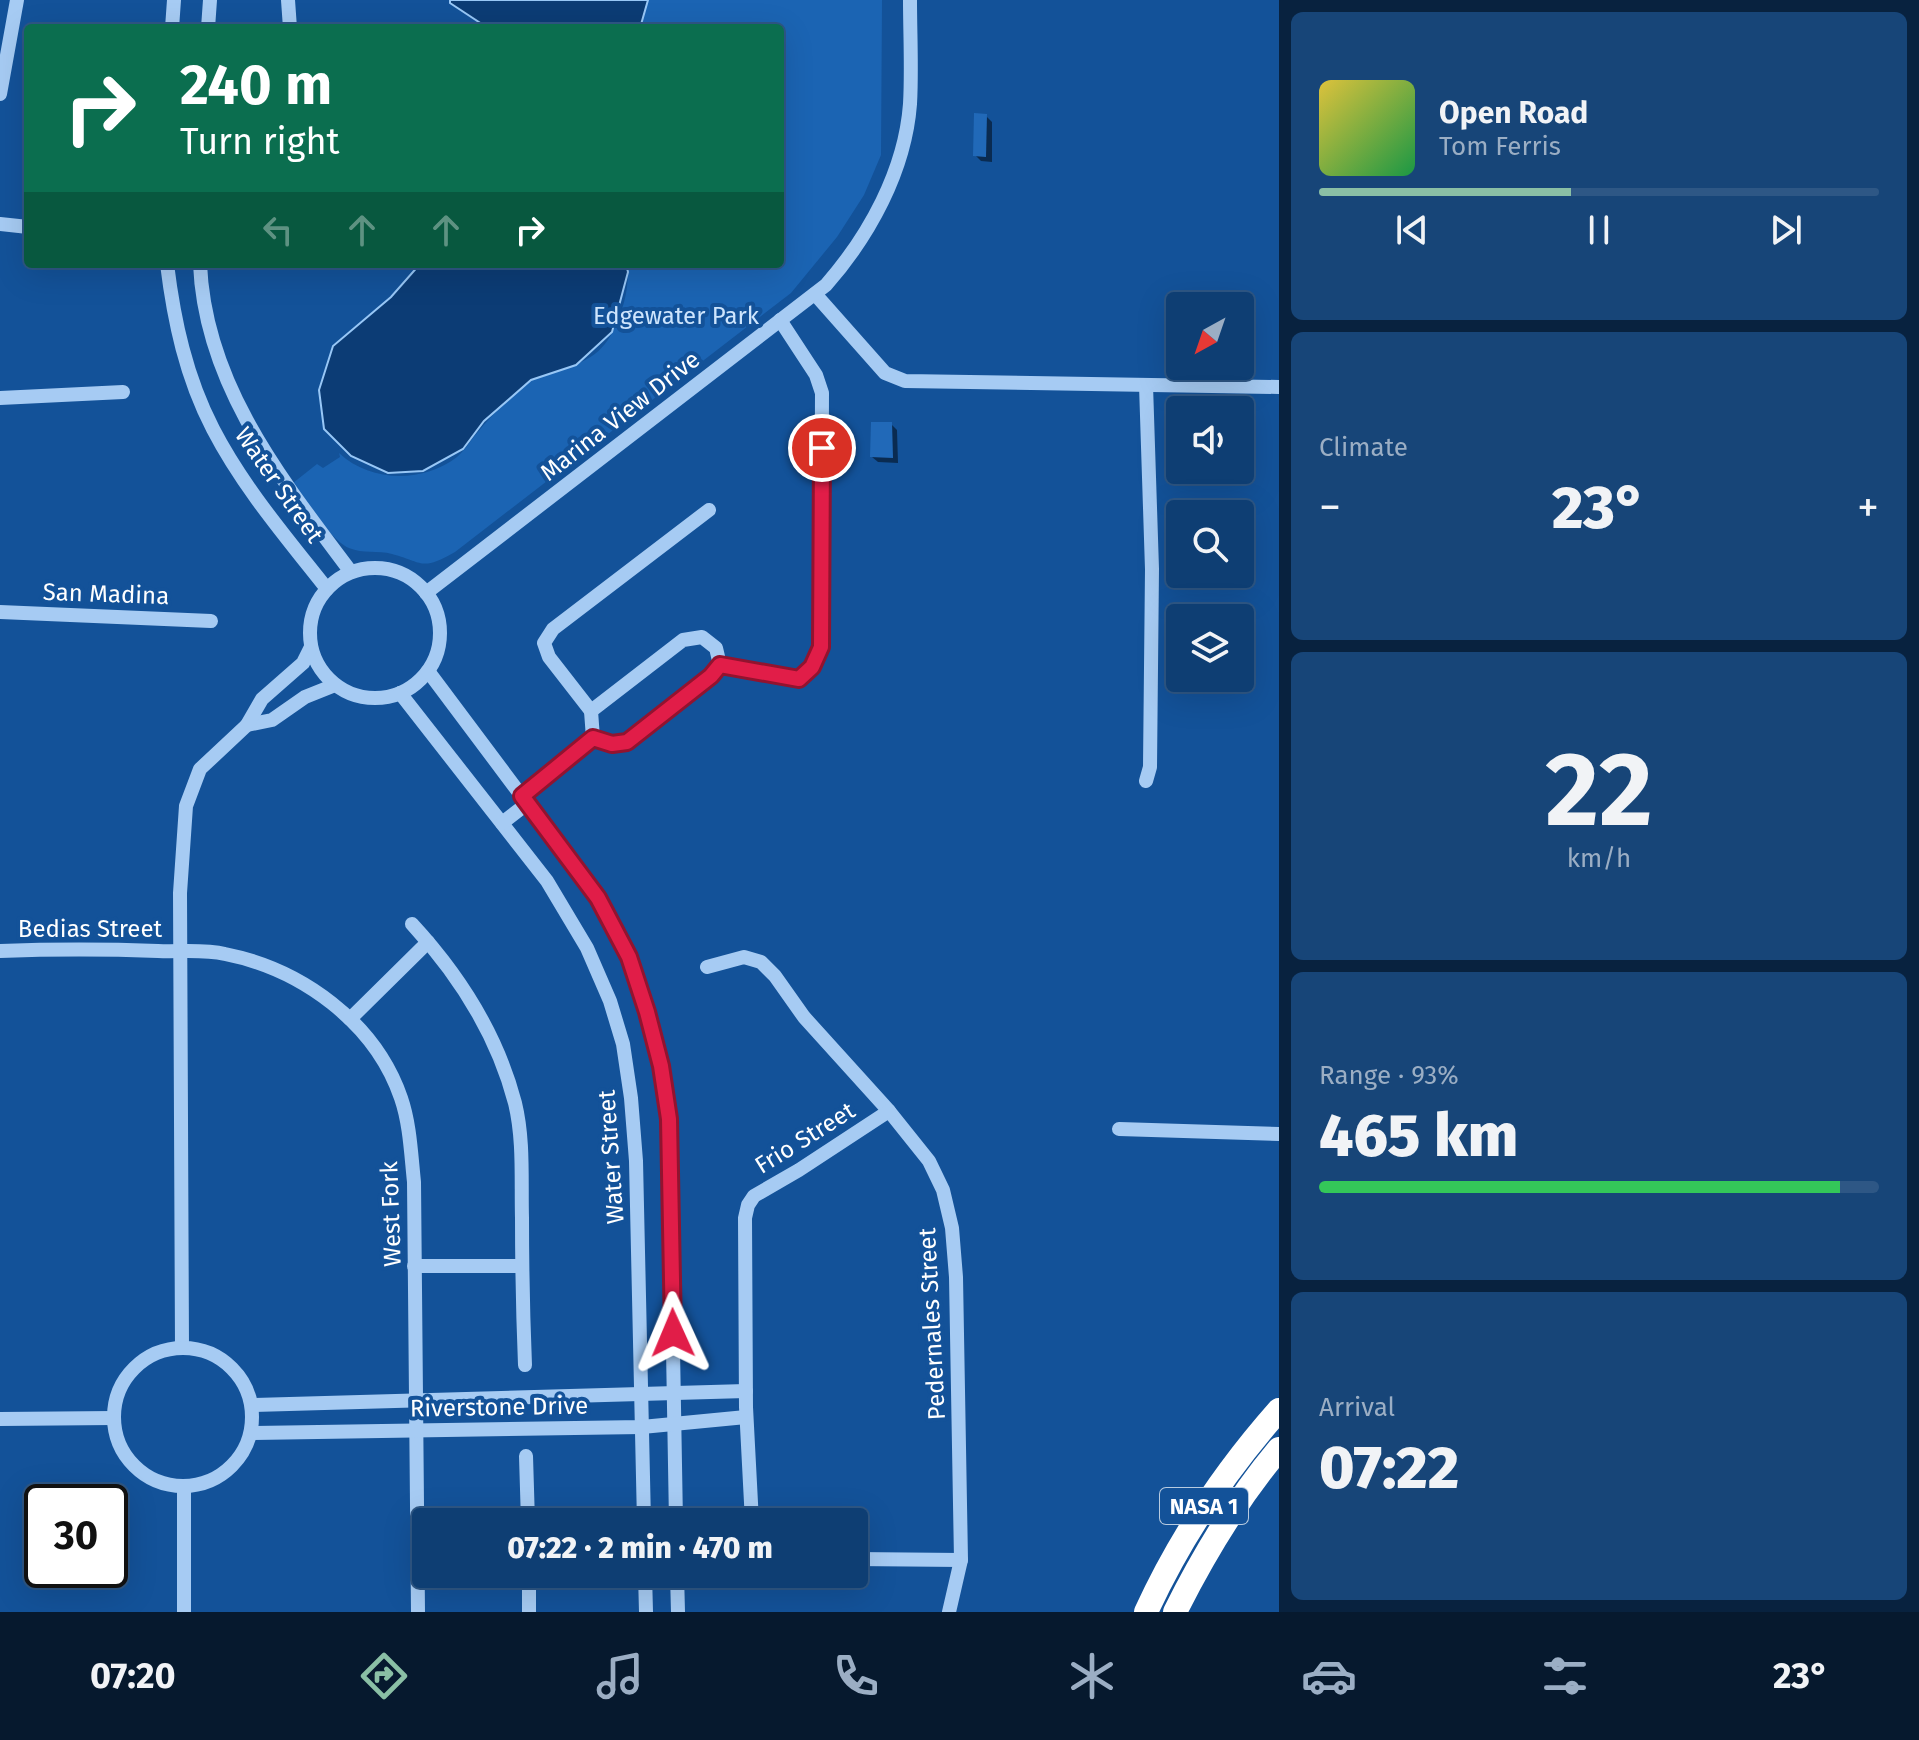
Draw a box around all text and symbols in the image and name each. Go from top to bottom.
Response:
text: 240 m [180,52,332,119]
icon: right [48,56,152,160]
text: Open Road [1439,95,1588,131]
text: Turn right [180,120,340,164]
text: Tom Ferris [1439,131,1561,162]
icon: left [256,208,300,252]
icon: ahead [340,208,384,252]
icon: ahead [424,208,468,252]
icon: right [508,208,552,252]
icon: previous [1390,208,1434,252]
icon: pause [1577,208,1621,252]
icon: next [1764,208,1808,252]
north arrow [1166,292,1254,380]
map controls [1166,292,1254,692]
park label: Edgewater Park [593,302,760,330]
street label: Marina View Drive [535,345,705,487]
button: sound [1166,396,1254,484]
pin [788,414,856,482]
street label: Water Street [229,422,329,548]
icon: arrive [800,426,844,470]
text: Climate [1319,432,1408,463]
text: 23° [1552,472,1646,544]
text: − [1319,481,1341,534]
text: + [1857,481,1879,534]
button: search [1166,500,1254,588]
street label: San Madina [42,578,170,610]
button: layers [1166,604,1254,692]
text: 22 [1545,728,1653,853]
text: km/h [1567,843,1631,874]
street label: Bedias Street [18,915,162,943]
text: Range · 93% [1319,1060,1459,1091]
street label: Water Street [592,1089,630,1225]
street label: Frio Street [750,1096,860,1180]
text: 465 km [1319,1100,1518,1172]
street label: West Fork [375,1160,407,1267]
street label: Pedernales Street [913,1227,951,1421]
position arrow [631,1291,715,1375]
street label: Riverstone Drive [410,1391,588,1423]
text: Arrival [1319,1392,1395,1423]
text: 07:22 [1319,1432,1459,1504]
speed limit sign: 30 [24,1484,128,1588]
road number: NASA 1 [1160,1488,1248,1524]
text: 07:22 · 2 min · 470 m [507,1530,773,1566]
icon: directions [356,1648,412,1704]
icon: music [592,1648,648,1704]
icon: phone [828,1648,884,1704]
icon: climate [1064,1648,1120,1704]
icon: car [1301,1648,1357,1704]
icon: filters [1537,1648,1593,1704]
text: 07:20 [90,1654,176,1698]
text: 23° [1773,1654,1829,1698]

